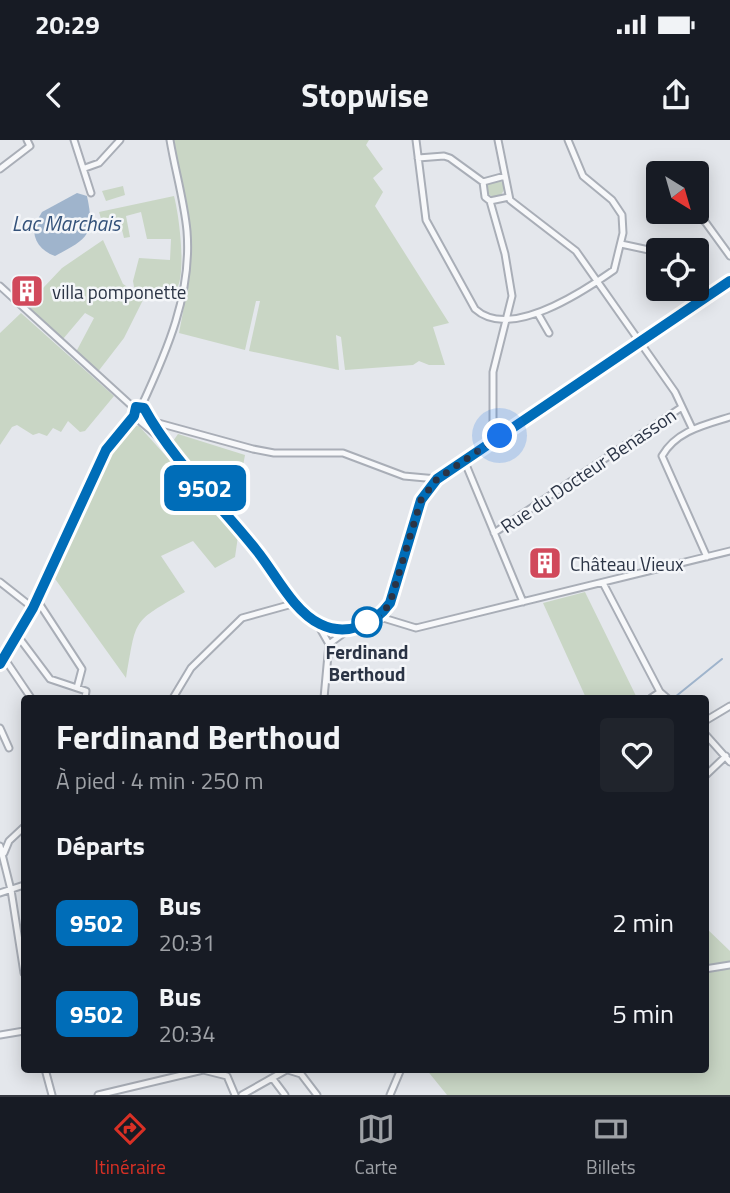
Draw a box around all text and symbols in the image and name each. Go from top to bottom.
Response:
text: 20:29 [35,5,100,44]
text: Stopwise [301,71,429,119]
icon: back [35,76,73,114]
icon: share [657,76,695,114]
north arrow [646,161,709,224]
map controls [646,161,709,301]
water label: Lac Marchais [12,207,122,239]
button: locate [646,238,709,301]
building icon: villa pomponette [8,272,46,310]
place label: villa pomponette [52,277,186,306]
street label: Rue du Docteur Benasson [494,400,682,540]
your location [482,418,517,453]
line badge: 9502 [156,465,254,511]
text: 9502 [178,470,232,506]
building icon: Château Vieux [526,544,564,582]
place label: Château Vieux [570,549,684,578]
marker: Ferdinand Berthoud [352,607,382,637]
place label: Ferdinand Berthoud [325,637,409,688]
text: Ferdinand Berthoud [56,712,341,762]
button: heart [600,718,674,792]
text: À pied · 4 min · 250 m [56,763,263,798]
text: Départs [56,826,145,865]
text: Bus [159,886,201,925]
text: 2 min [612,903,674,942]
text: 9502 [70,905,124,941]
text: 20:31 [159,925,215,960]
text: Bus [159,977,201,1016]
text: 5 min [612,994,674,1033]
text: 9502 [70,996,124,1032]
text: 20:34 [159,1016,215,1051]
tab: Itinéraire [94,1110,166,1181]
tab: Carte [355,1110,397,1181]
tab: Billets [586,1110,636,1181]

